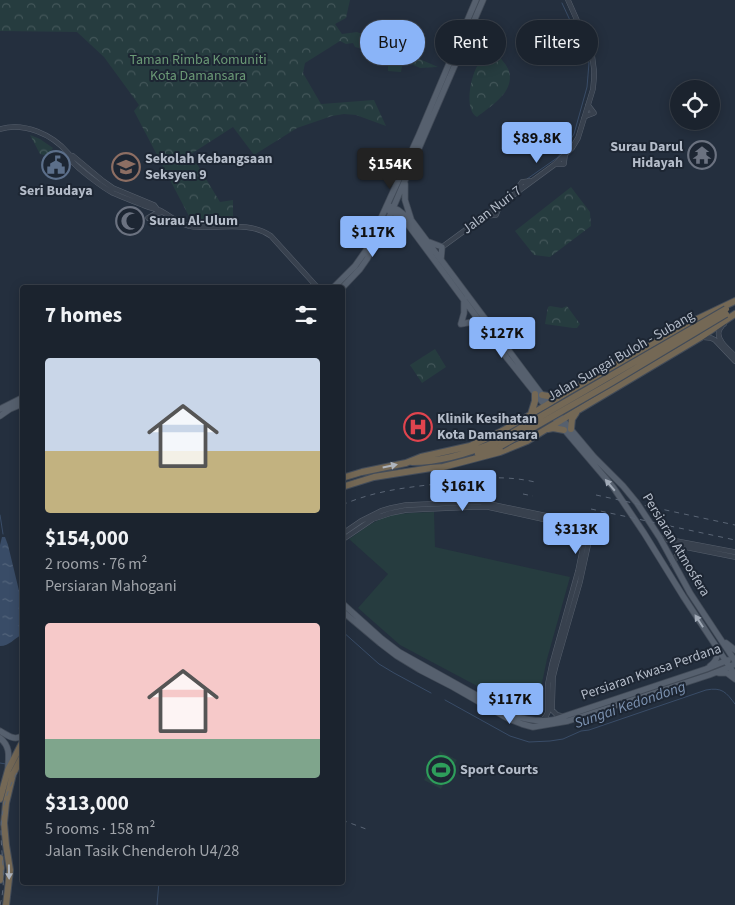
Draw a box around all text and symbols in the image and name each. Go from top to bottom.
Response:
chip: Buy [360,20,425,65]
chip: Rent [435,20,506,65]
chip: Filters [516,20,598,65]
park label: Taman Rimba Komuniti Kota Damansara [129,50,267,86]
map controls [670,80,720,130]
button: locate [670,80,720,130]
pin: $89.8K [496,121,578,164]
text: $89.8K [513,127,561,149]
place label: Surau Darul Hidayah [610,137,683,173]
temple icon: Surau Darul Hidayah [687,140,717,170]
pin: $154K [355,148,425,190]
place label: Sekolah Kebangsaan Seksyen 9 [145,149,273,185]
public building icon: Seri Budaya [41,150,71,180]
school or university icon: Sekolah Kebangsaan Seksyen 9 [111,152,141,182]
text: $154K [368,153,412,175]
place label: Seri Budaya [19,181,93,201]
street label: Jalan Nuri 7 [458,181,526,239]
mosque icon: Surau Al-Ulum [115,206,145,236]
place label: Surau Al-Ulum [149,211,238,231]
pin: $117K [338,216,408,258]
text: $117K [351,221,395,243]
text: 7 homes [45,300,122,330]
icon: filters [292,301,320,329]
street label: Jalan Sungai Buloh - Subang [544,306,698,406]
pin: $127K [467,316,537,359]
text: $127K [480,322,524,344]
icon: home [138,391,228,481]
place label: Klinik Kesihatan Kota Damansara [437,409,538,445]
hospital icon: Klinik Kesihatan Kota Damansara [403,412,433,442]
one-way arrow [382,462,397,470]
pin: $161K [428,470,498,512]
text: $161K [441,475,485,497]
one-way arrow [605,478,616,491]
street label: Persiaran Atmosfera [637,490,715,600]
pin: $313K [541,512,611,555]
text: $313K [554,518,598,540]
text: $154,000 [45,523,129,553]
text: 2 rooms · 76 m² [45,553,147,575]
text: Persiaran Mahogani [45,575,177,597]
one-way arrow [694,614,703,628]
street label: Persiaran Kwasa Perdana [578,639,724,705]
icon: home [138,656,228,746]
water label: Sungai Kedondong [572,676,689,734]
pin: $117K [475,682,545,725]
text: $117K [488,688,532,710]
sports icon: Sport Courts [426,755,456,785]
place label: Sport Courts [460,760,538,780]
text: $313,000 [45,788,129,818]
text: 5 rooms · 158 m² [45,818,155,840]
text: Jalan Tasik Chenderoh U4/28 [45,840,239,862]
one-way arrow [5,864,13,880]

